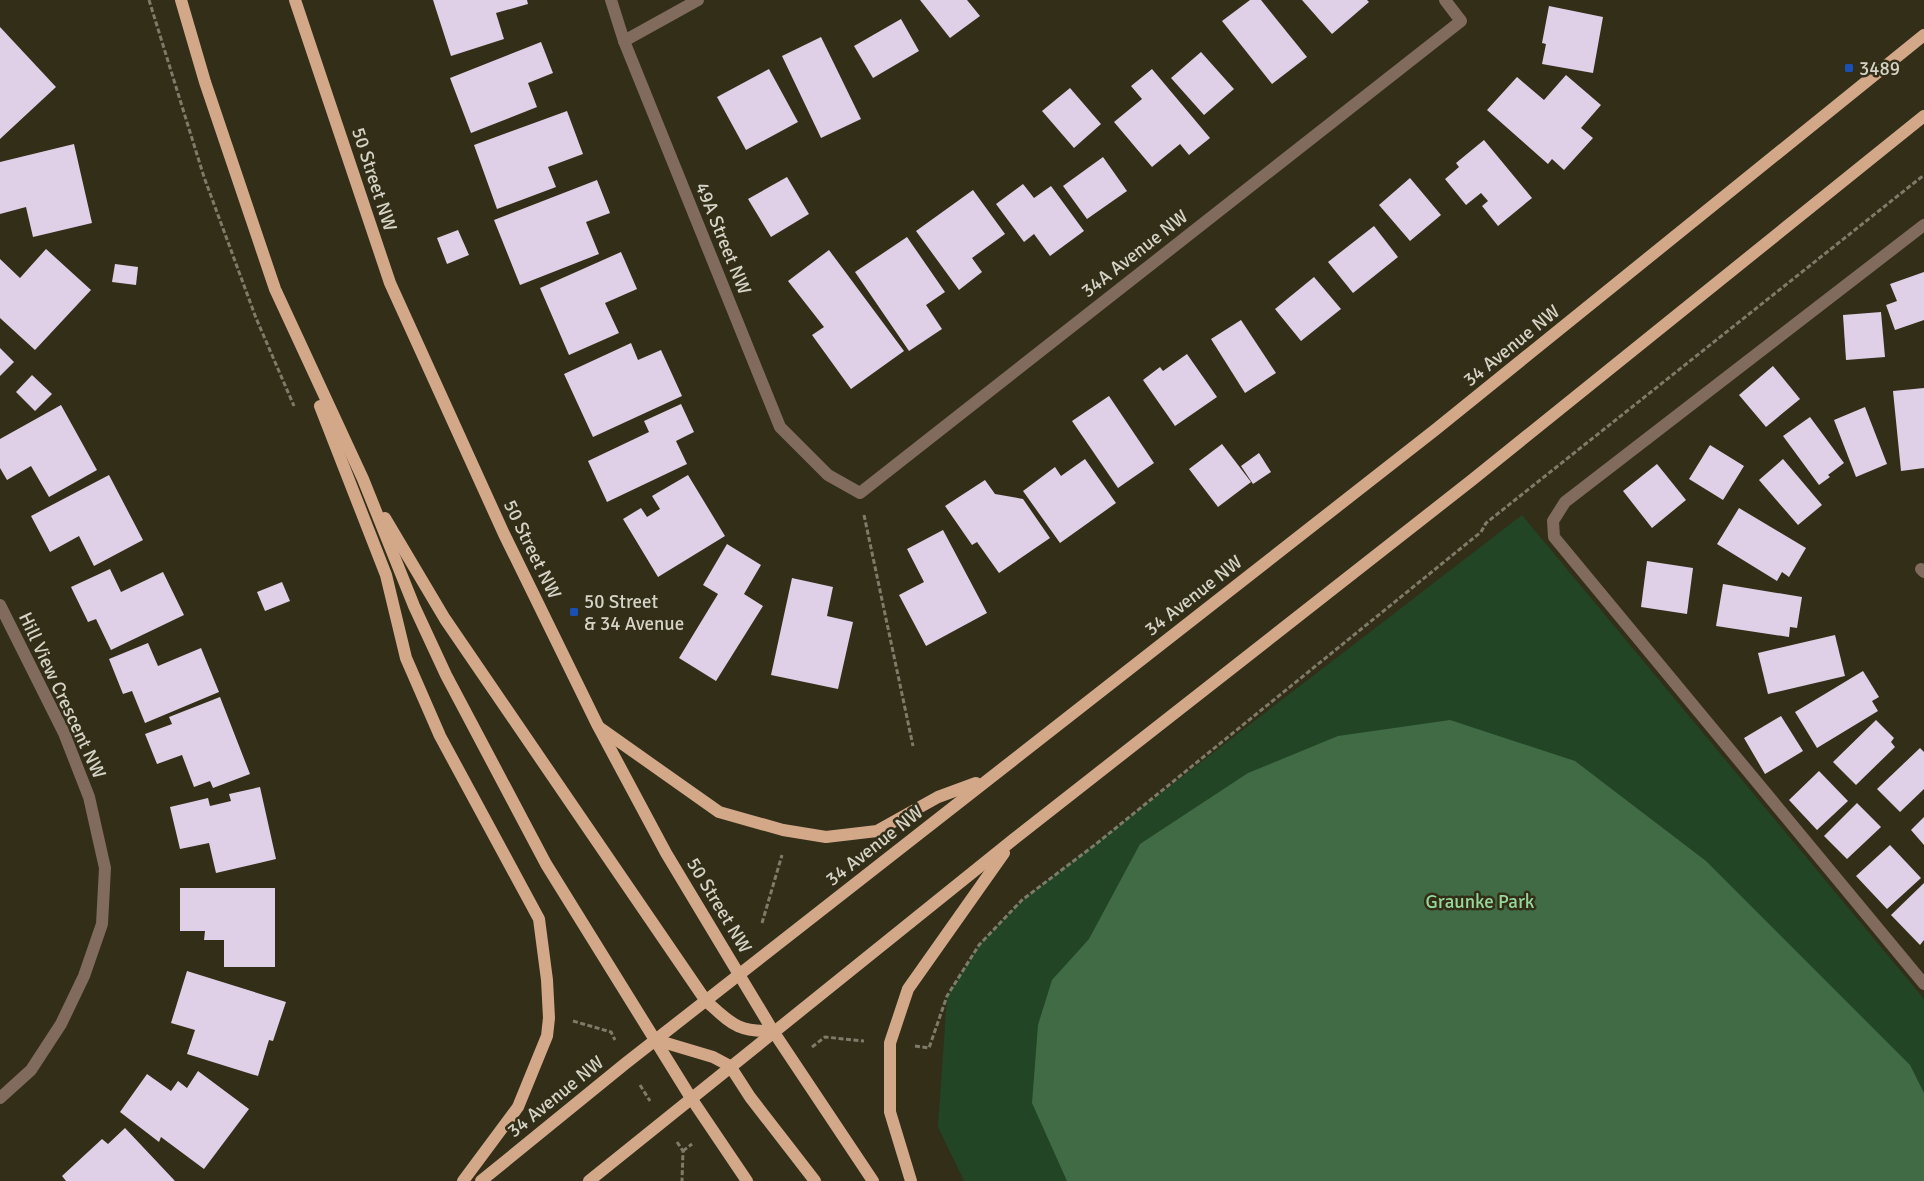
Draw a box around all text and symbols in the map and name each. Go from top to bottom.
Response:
place label: 3489 [1859,57,1900,81]
marker: 3489 [1843,62,1855,74]
street label: 50 Street NW [346,125,402,234]
street label: 49A Street NW [690,179,757,298]
street label: 34A Avenue NW [1076,205,1193,303]
street label: 34 Avenue NW [1458,300,1565,392]
street label: 50 Street NW [498,496,566,603]
street label: 34 Avenue NW [1140,550,1247,641]
place label: 50 Street & 34 Avenue [584,590,684,636]
marker: 50 Street & 34 Avenue [568,606,580,618]
street label: Hill View Crescent NW [13,608,111,782]
street label: 34 Avenue NW [821,800,928,891]
street label: 50 Street NW [681,853,757,958]
park label: Graunke Park [1426,890,1535,914]
street label: 34 Avenue NW [502,1051,609,1143]

